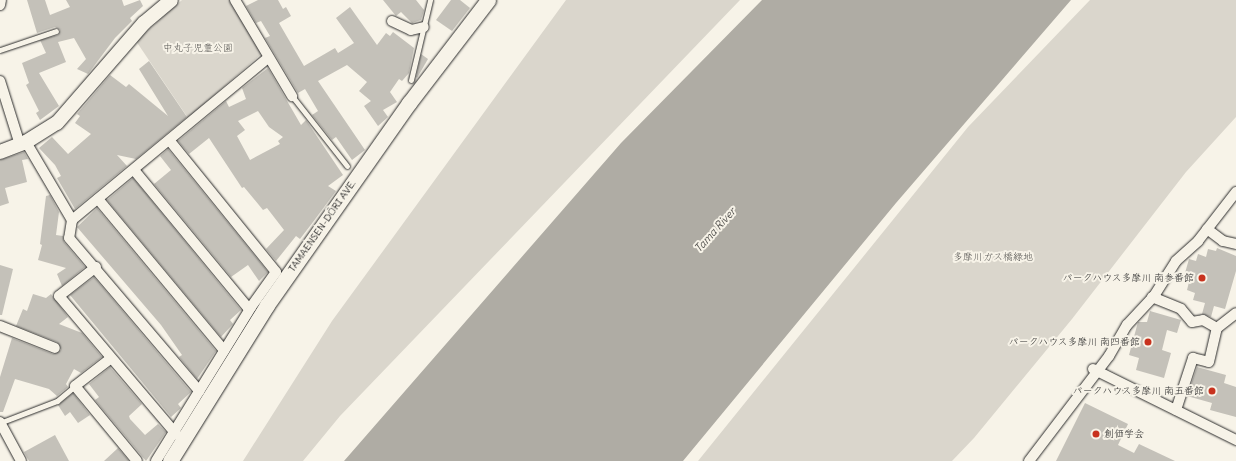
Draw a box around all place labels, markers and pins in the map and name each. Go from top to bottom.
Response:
place label: パークハウス多摩川 南参番館 [1062,272,1194,284]
marker: パークハウス多摩川 南参番館 [1197,273,1207,283]
place label: パークハウス多摩川 南四番館 [1008,336,1140,348]
marker: パークハウス多摩川 南四番館 [1143,337,1153,347]
place label: パークハウス多摩川 南五番館 [1072,385,1204,397]
marker: パークハウス多摩川 南五番館 [1207,386,1217,396]
place label: 創価学会 [1104,428,1144,440]
marker: 創価学会 [1091,429,1101,439]

